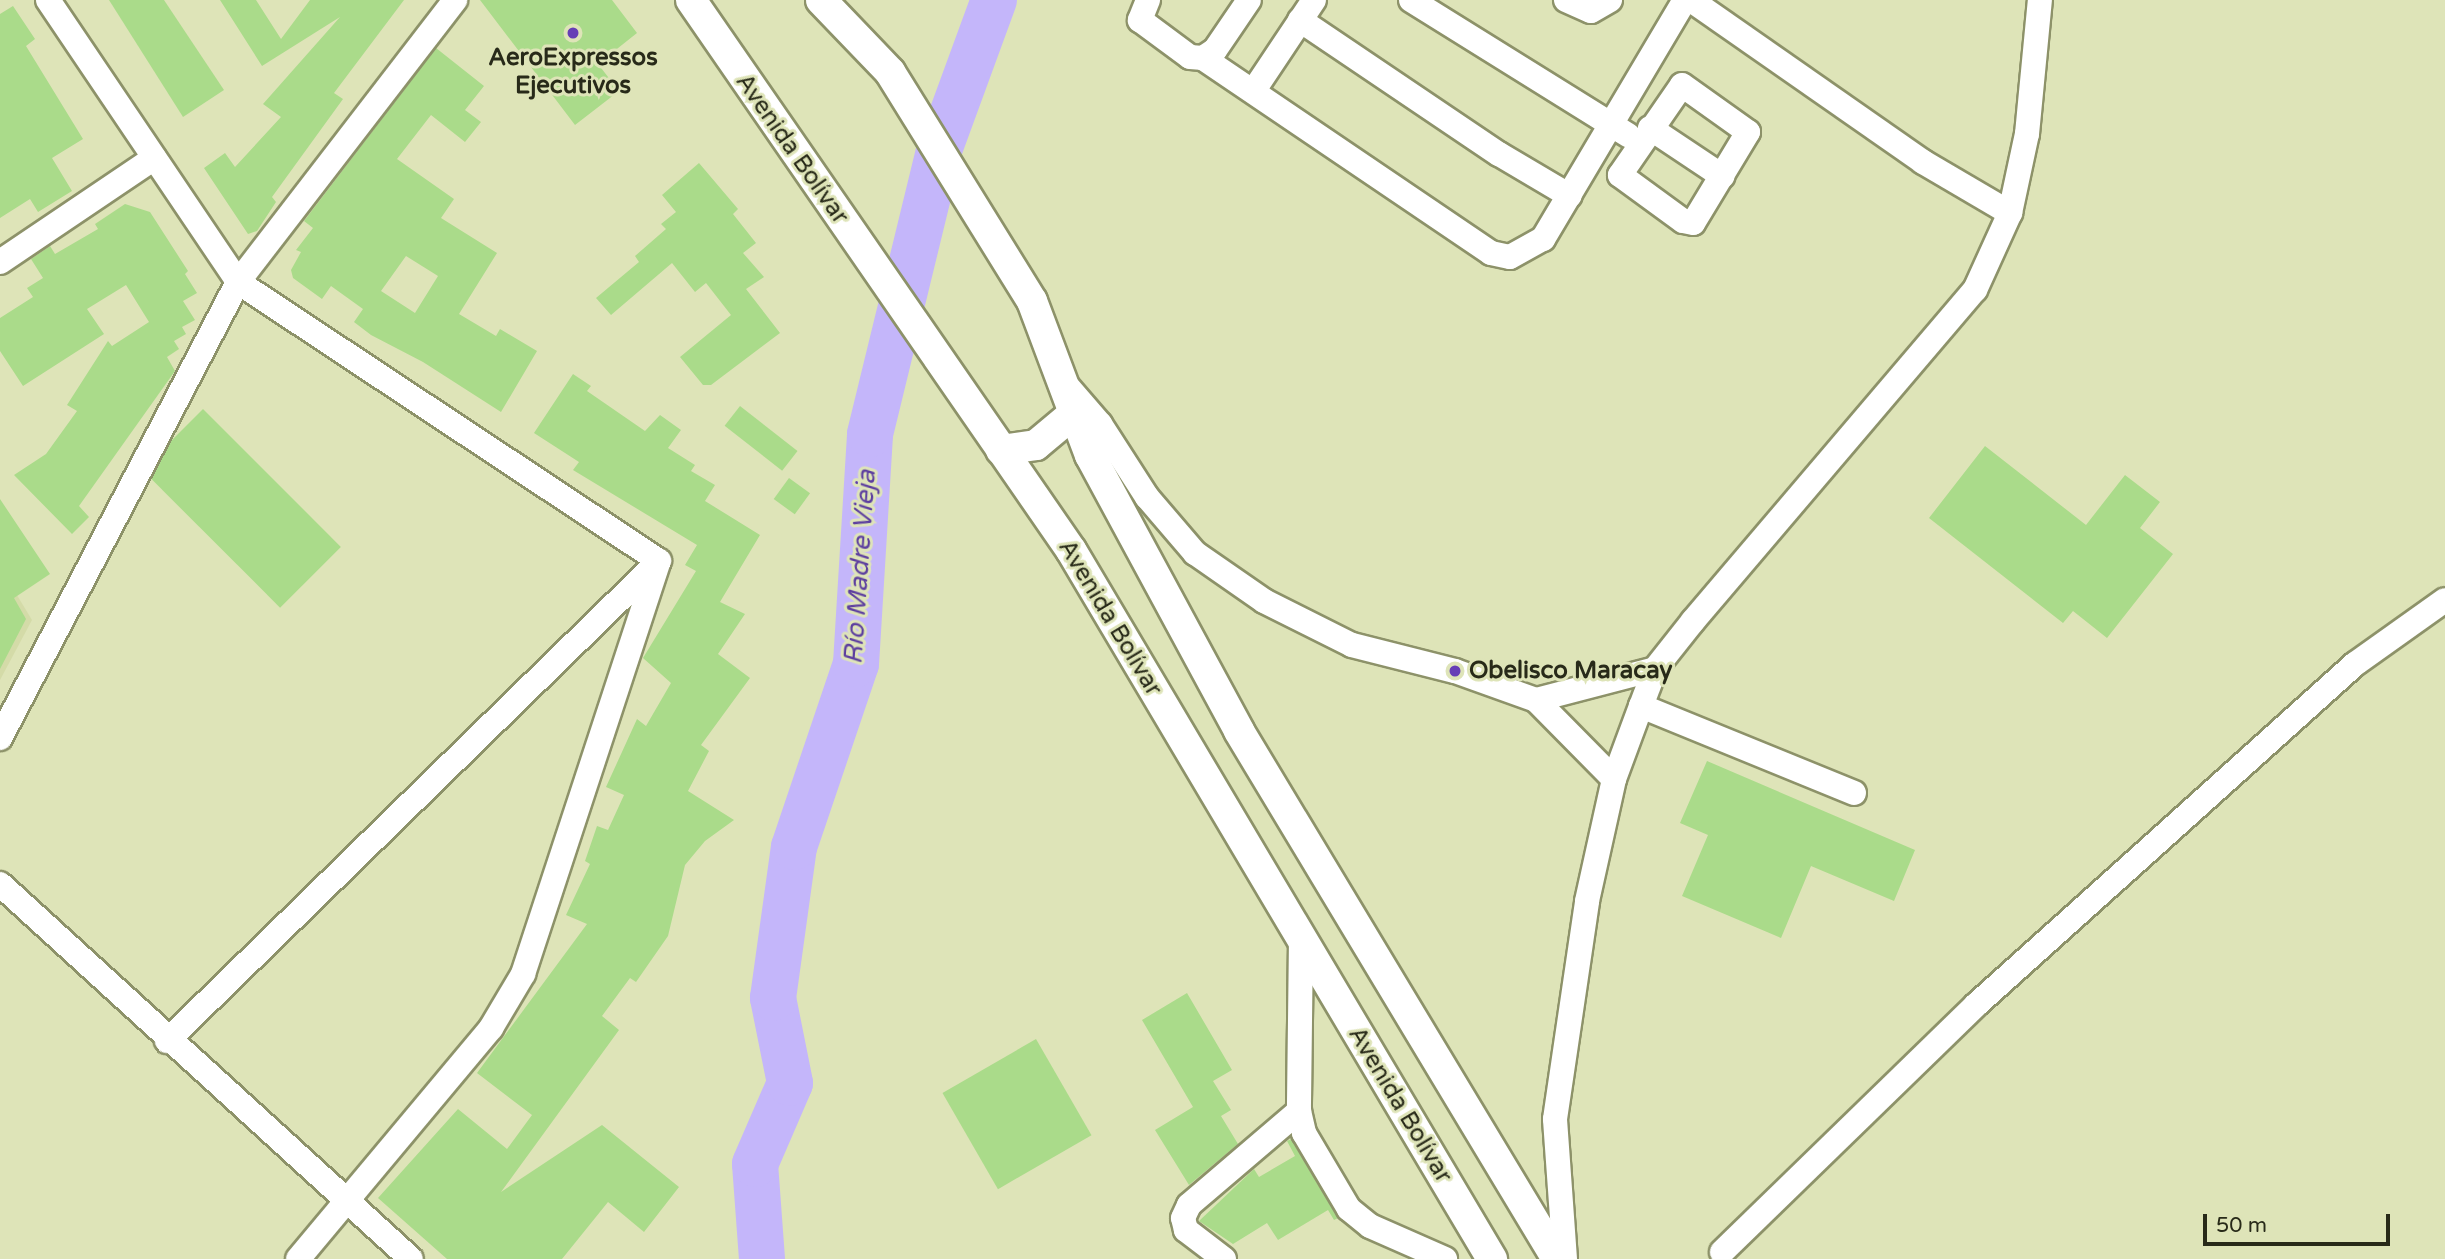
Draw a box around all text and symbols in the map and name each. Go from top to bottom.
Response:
marker: AeroExpressos Ejecutivos [565,25,581,41]
place label: AeroExpressos Ejecutivos [488,44,658,100]
street label: Avenida Bolívar [729,68,855,230]
water label: Río Madre Vieja [838,469,882,665]
street label: Avenida Bolívar [1052,535,1168,701]
place label: Obelisco Maracay [1469,657,1672,685]
marker: Obelisco Maracay [1447,663,1463,679]
street label: Avenida Bolívar [1342,1022,1458,1188]
scale bar [2207,1200,2394,1244]
text: 50 m [2216,1213,2267,1238]

